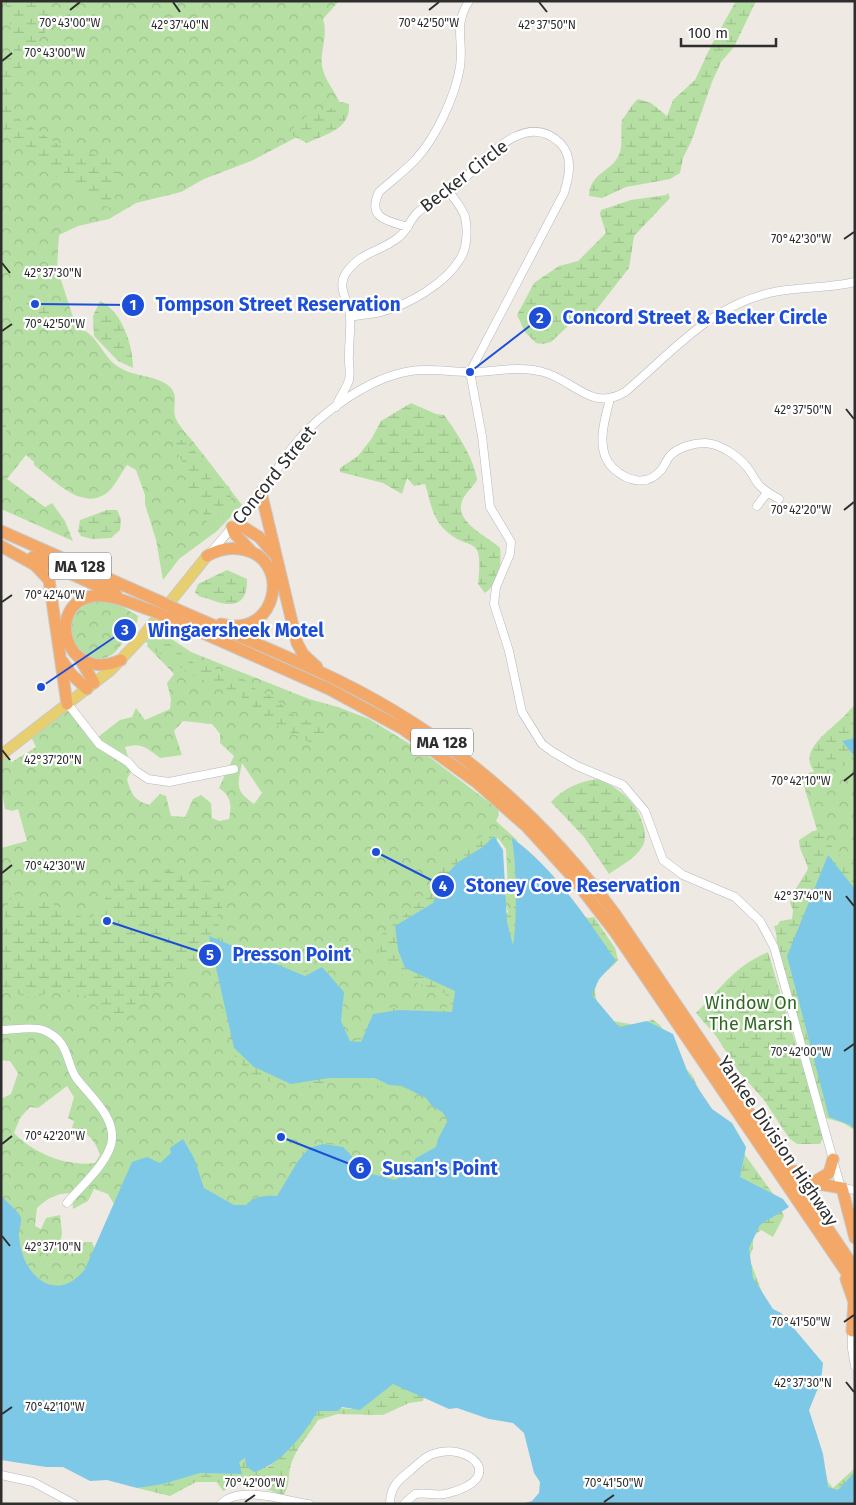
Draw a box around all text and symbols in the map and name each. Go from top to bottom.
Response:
scale bar [681,15,776,47]
text: 70°43'00"W [40,16,100,30]
text: 70°42'50"W [399,16,459,30]
text: 42°37'40"N [151,18,209,32]
text: 42°37'50"N [518,18,576,32]
text: 100 m [688,24,728,42]
text: 70°43'00"W [25,46,85,60]
street label: Becker Circle [416,135,512,217]
text: 70°42'30"W [771,232,831,246]
text: 42°37'30"N [24,266,82,280]
callout: Tompson Street Reservation [121,288,411,322]
text: Tompson Street Reservation [155,293,401,316]
text: 1 [130,296,136,314]
callout: Concord Street & Becker Circle [527,301,837,335]
text: Concord Street & Becker Circle [562,306,828,329]
text: 2 [536,309,544,327]
text: 70°42'50"W [25,317,85,331]
text: 42°37'50"N [774,403,832,417]
street label: Concord Street [228,421,321,529]
text: 70°42'20"W [771,503,831,517]
road number: MA 128 [49,552,111,580]
text: 70°42'40"W [25,588,85,602]
callout: Wingaersheek Motel [113,613,333,647]
text: Wingaersheek Motel [148,619,324,642]
text: 3 [120,621,129,639]
road number: MA 128 [411,729,473,756]
text: 42°37'20"N [24,753,82,767]
text: 70°42'10"W [771,774,831,788]
text: 70°42'30"W [25,859,85,873]
callout: Stoney Cove Reservation [431,869,690,903]
text: Stoney Cove Reservation [466,874,680,897]
text: 4 [439,877,448,895]
text: 42°37'40"N [774,889,832,903]
callout: Presson Point [197,938,361,972]
text: Presson Point [233,943,352,966]
text: 5 [206,946,214,964]
park label: Window On The Marsh [705,992,797,1035]
text: 70°42'00"W [771,1045,831,1059]
street label: Yankee Division Highway [713,1052,843,1230]
text: 70°42'20"W [25,1129,85,1143]
callout: Susan's Point [347,1151,508,1185]
text: Susan's Point [382,1157,498,1180]
text: 6 [356,1159,365,1177]
text: 42°37'10"N [24,1240,82,1254]
text: 70°41'50"W [772,1315,831,1329]
text: 42°37'30"N [774,1376,832,1390]
text: 70°42'10"W [25,1400,85,1414]
text: 70°42'00"W [225,1476,285,1490]
text: 70°41'50"W [585,1476,644,1490]

